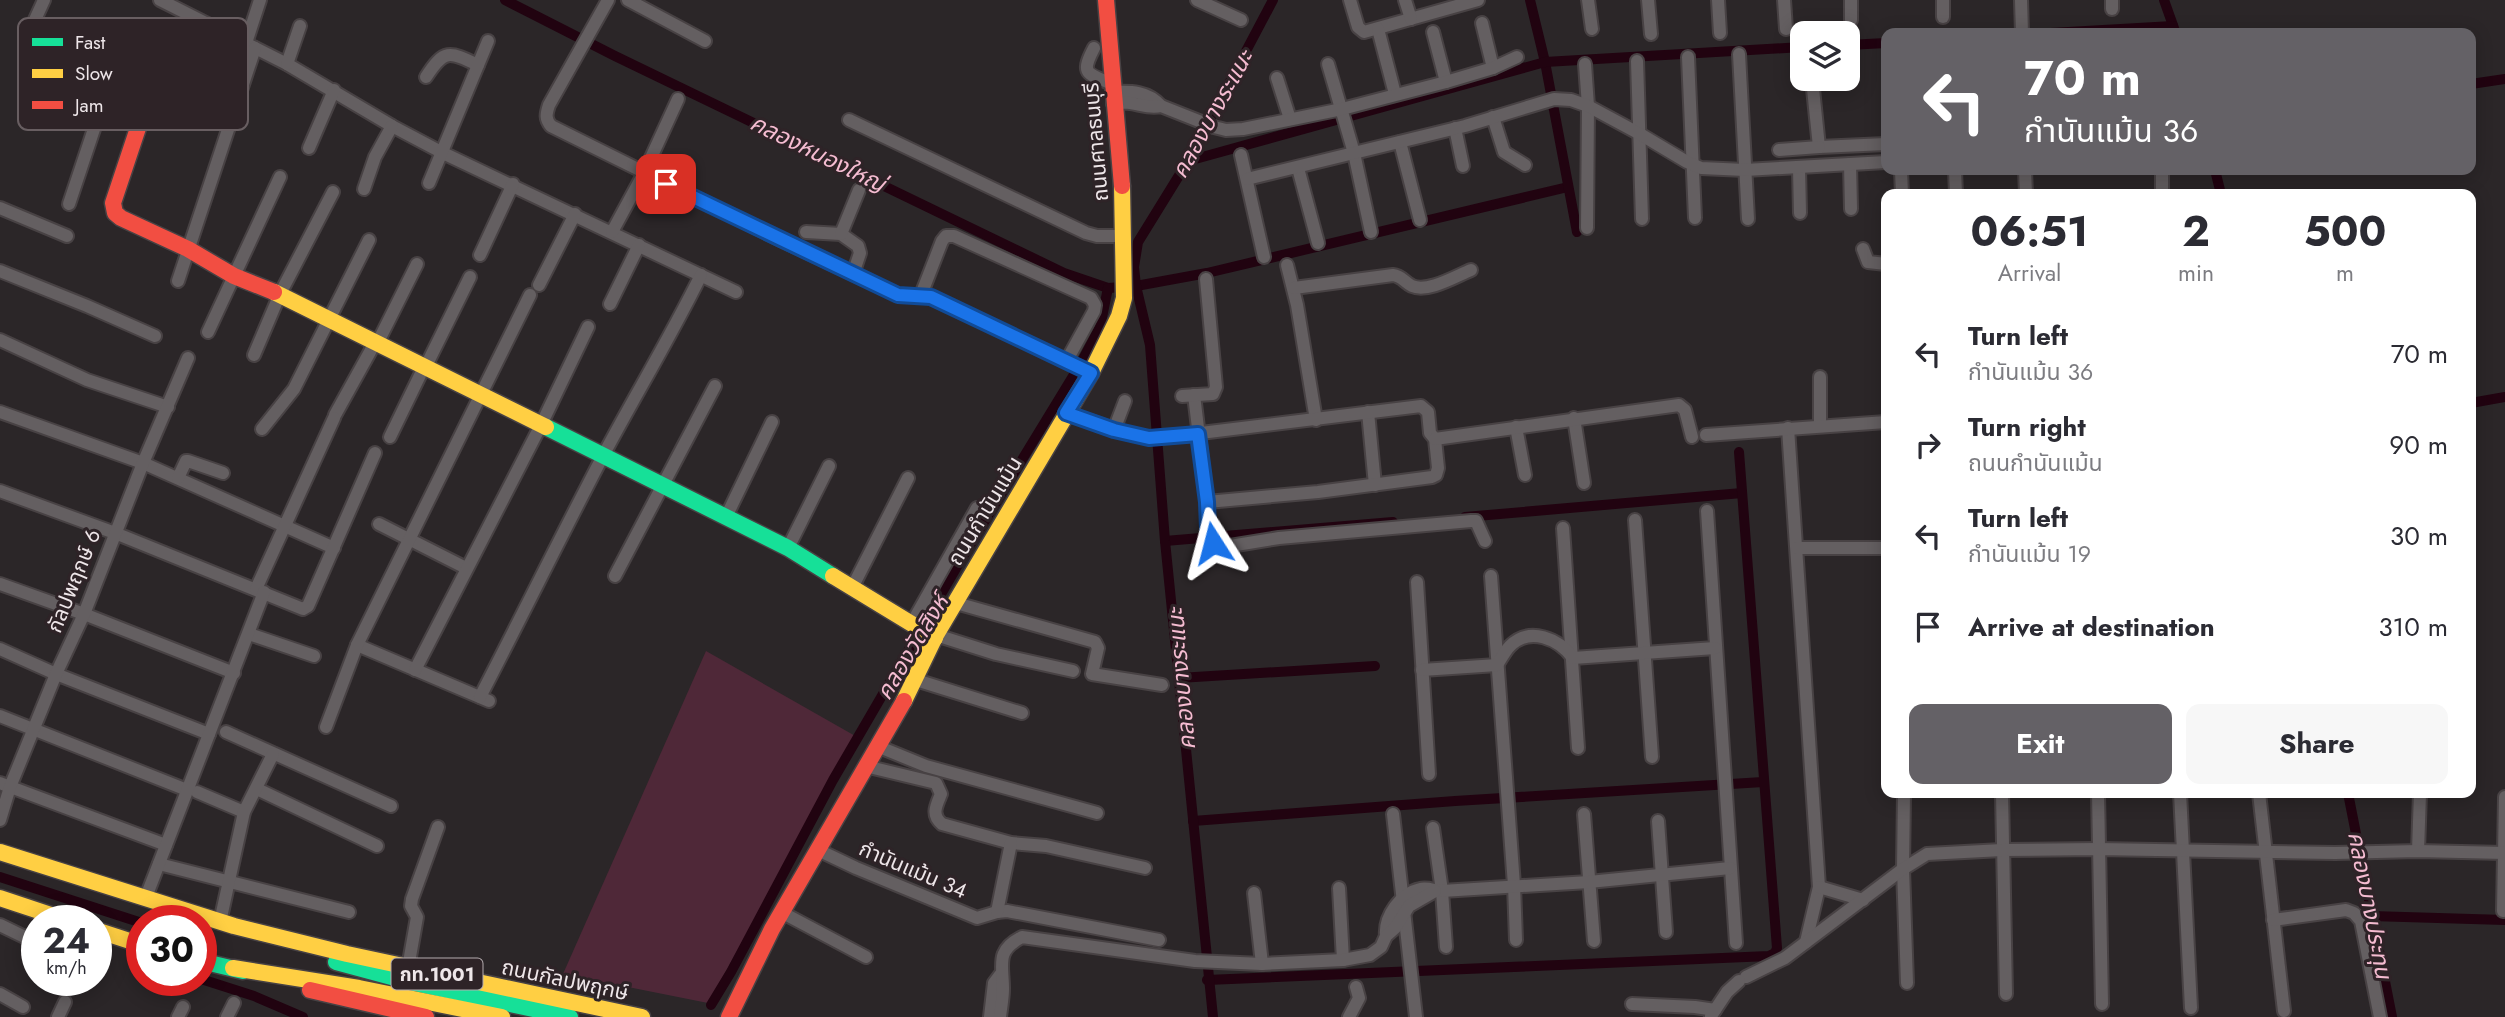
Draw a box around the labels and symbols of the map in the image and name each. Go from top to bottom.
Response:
legend [18,18,248,130]
text: Fast [75,29,106,56]
water label: คลองบางระแนะ [1163,42,1262,184]
text: Slow [75,60,113,87]
street label: ถนนศาลธนบุรี [1076,81,1116,203]
text: Jam [72,92,104,119]
water label: คลองหนองใหญ่ [744,105,894,202]
pin [636,154,696,214]
street label: ถนนกำนันแม้น [940,451,1030,571]
position arrow [1176,506,1250,580]
street label: กัลปพฤกษ์ 6 [40,525,108,637]
water label: คลองวัดสิงห์ [867,584,959,706]
water label: คลองบางระแนะ [1158,604,1204,751]
water label: คลองบางประทุน [2339,828,2401,983]
street label: กำนันแม้น 34 [854,834,972,906]
speed limit sign: 30 [126,905,217,996]
street label: ถนนกัลปพฤกษ์ [499,952,631,1008]
road number: กท.1001 [392,958,482,990]

